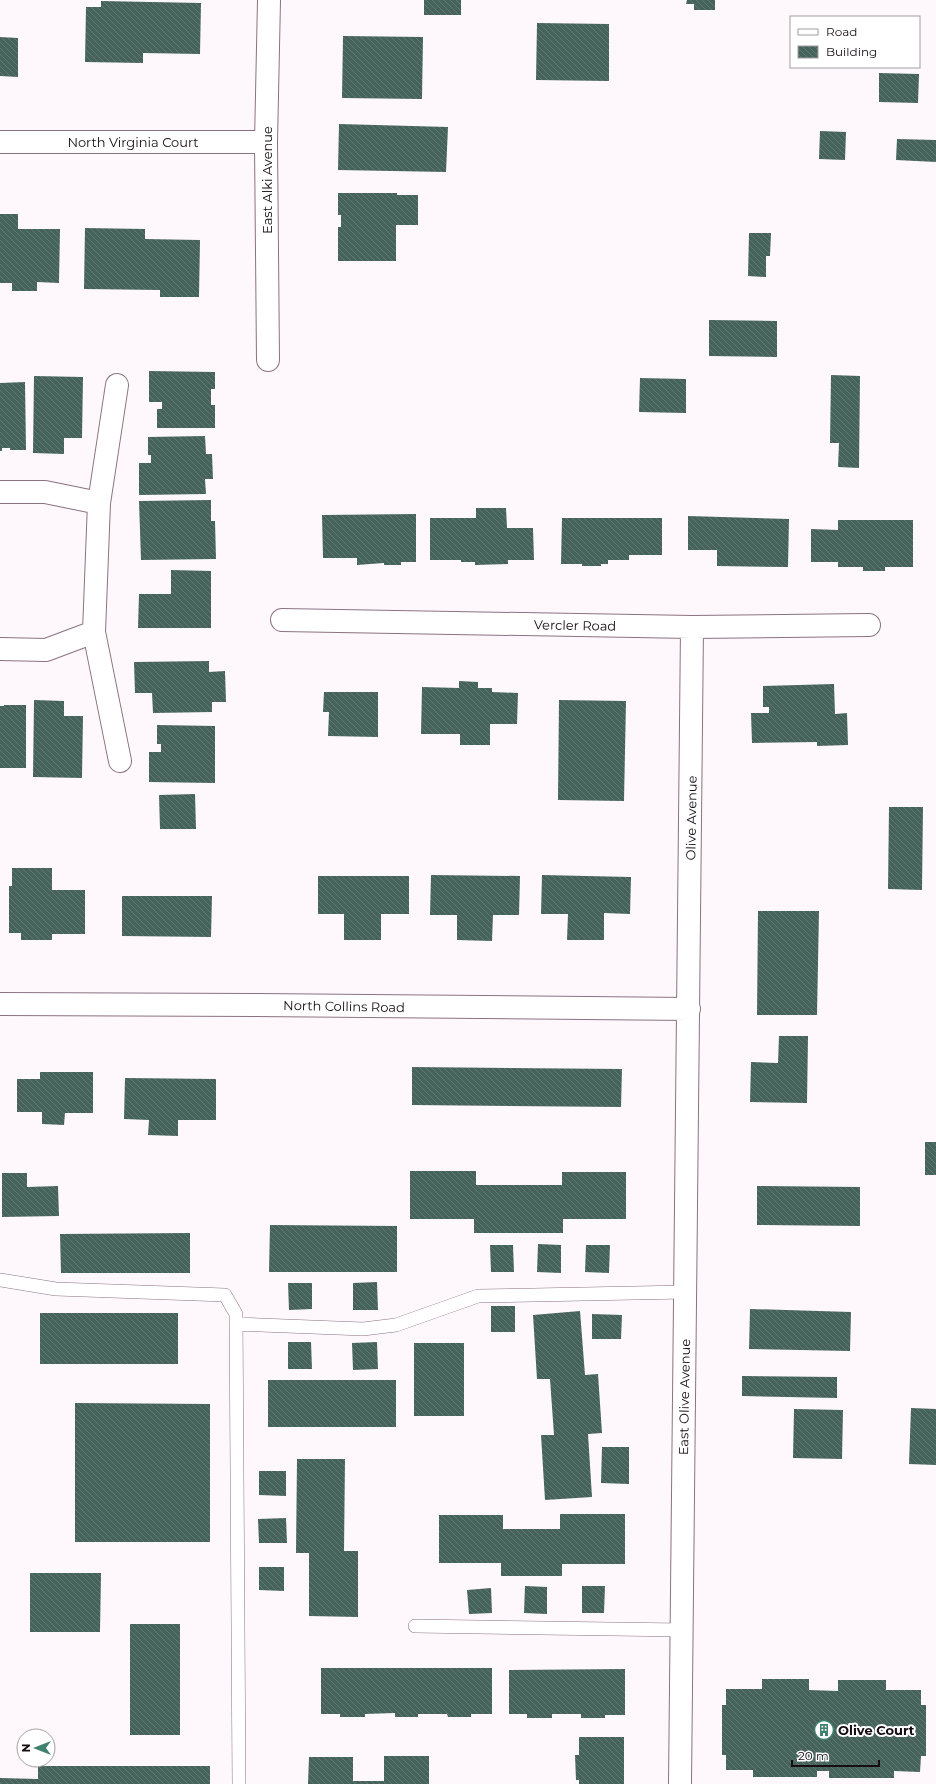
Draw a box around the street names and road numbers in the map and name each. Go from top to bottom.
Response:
street label: East Alki Avenue [259,126,275,234]
street label: North Virginia Court [67,134,199,150]
street label: Vercler Road [534,616,616,634]
street label: Olive Avenue [682,775,700,861]
street label: North Collins Road [283,997,405,1015]
street label: East Olive Avenue [675,1339,693,1455]

